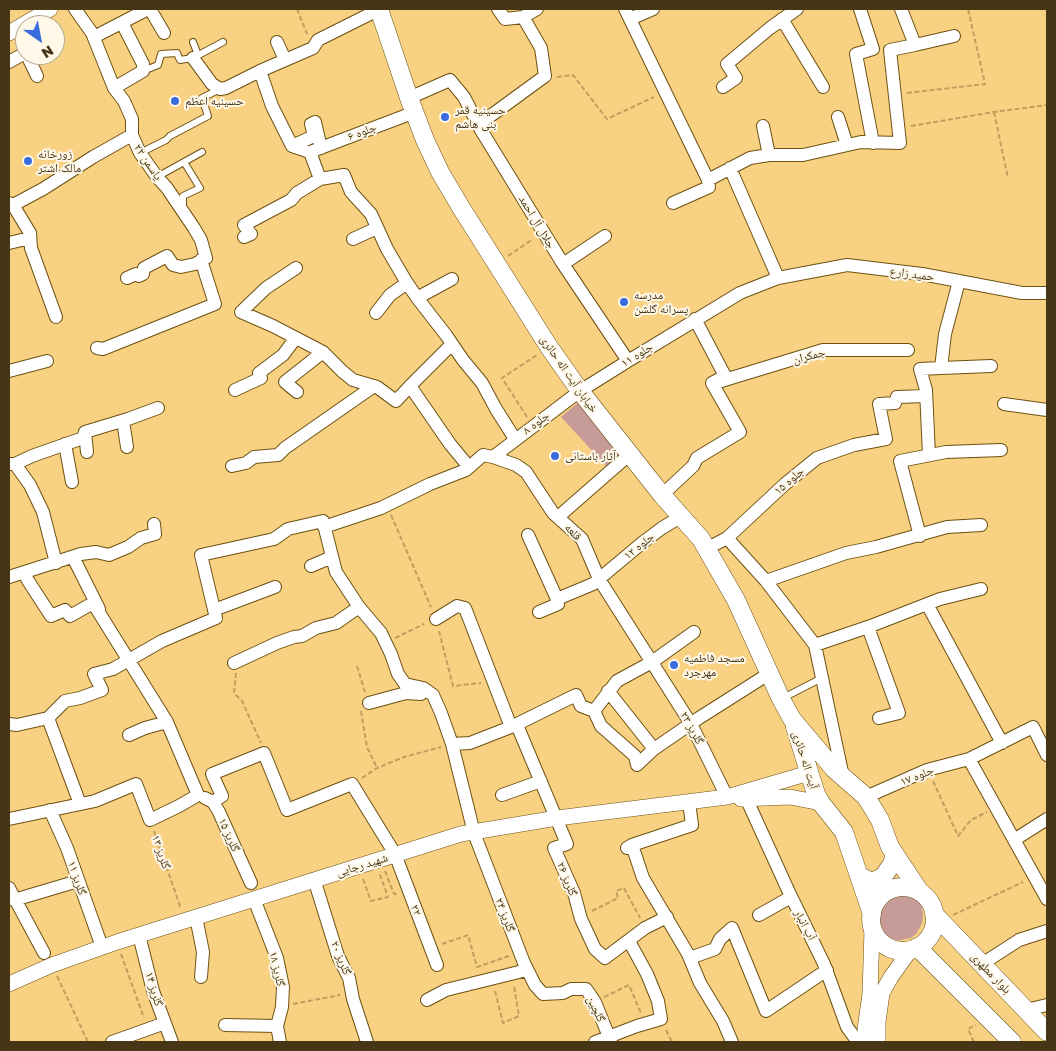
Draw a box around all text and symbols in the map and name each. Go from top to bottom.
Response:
north arrow [15,15,65,65]
text: N [39,42,57,62]
place label: حسینیه اعظم [185,94,244,108]
marker: حسینیه اعظم [169,95,181,107]
place label: حسینیه قمر بنی هاشم [455,103,506,131]
marker: حسینیه قمر بنی هاشم [439,111,451,123]
street label: جلوه ۶ [346,120,378,144]
street label: یاسمن ۲۲ [131,141,165,183]
place label: زورخانه مالک اشتر [38,147,81,175]
marker: زورخانه مالک اشتر [22,155,34,167]
street label: جلال آل احمد [516,193,558,251]
street label: حمید زارع [889,264,935,284]
place label: مدرسه پسرانه گلشن [634,288,688,316]
marker: مدرسه پسرانه گلشن [618,296,630,308]
street label: خیابان آیت اله حائری [537,333,601,415]
street label: جلوه ۱۱ [618,340,656,370]
street label: جمکران [791,345,827,367]
street label: جلوه ۸ [520,408,552,438]
place label: آثار باستانی [565,449,616,463]
marker: آثار باستانی [549,450,561,462]
street label: جلوه ۱۵ [771,464,807,498]
street label: قلعه [561,520,585,544]
street label: جلوه ۱۲ [621,529,657,563]
place label: مسجد فاطمیه مهرجرد [684,651,745,679]
marker: مسجد فاطمیه مهرجرد [668,659,680,671]
street label: گلریز ۲۳ [677,709,707,747]
street label: آیت اله حائری [789,729,821,791]
street label: جلوه ۱۷ [898,763,936,789]
street label: گلریز ۱۵ [215,816,243,854]
street label: گلریز ۱۳ [148,833,174,871]
street label: شهید رجایی [334,850,390,880]
street label: گلریز ۱۱ [64,859,90,897]
street label: گلریز ۲۶ [554,860,580,898]
street label: گلریز ۲۴ [492,896,518,934]
street label: ۲۲ [407,902,425,918]
street label: آب انبار [791,907,819,943]
street label: گلریز ۲۰ [328,939,354,977]
street label: بلوار مطهری [968,949,1014,997]
street label: گلریز ۱۸ [266,950,288,988]
street label: گلریز ۱۴ [142,970,166,1008]
street label: گلچین [584,994,608,1024]

